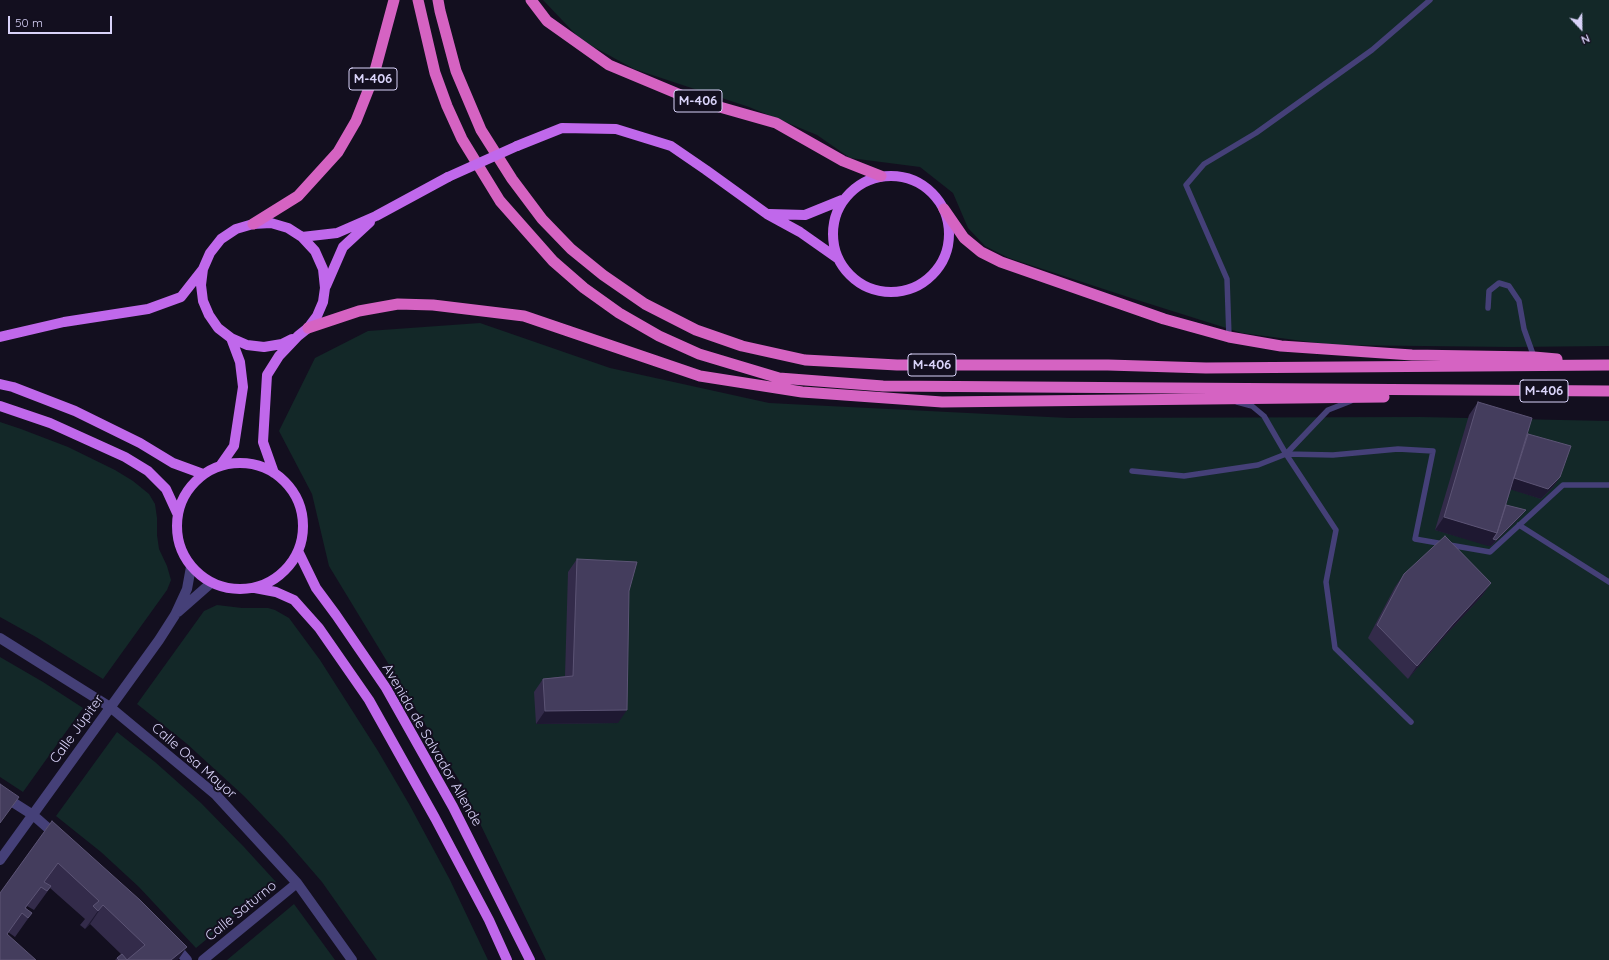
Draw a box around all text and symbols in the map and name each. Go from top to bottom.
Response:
scale bar [10,8,114,34]
north arrow [1561,8,1601,48]
text: 50 m [15,15,43,30]
text: N [1579,31,1592,47]
road number: M-406 [349,68,397,90]
road number: M-406 [674,90,722,112]
road number: M-406 [908,354,956,376]
road number: M-406 [1520,380,1568,402]
street label: Avenida de Salvador Allende [378,661,486,829]
street label: Calle Júpiter [46,691,108,767]
street label: Calle Osa Mayor [148,720,240,802]
street label: Calle Saturno [202,877,280,945]

